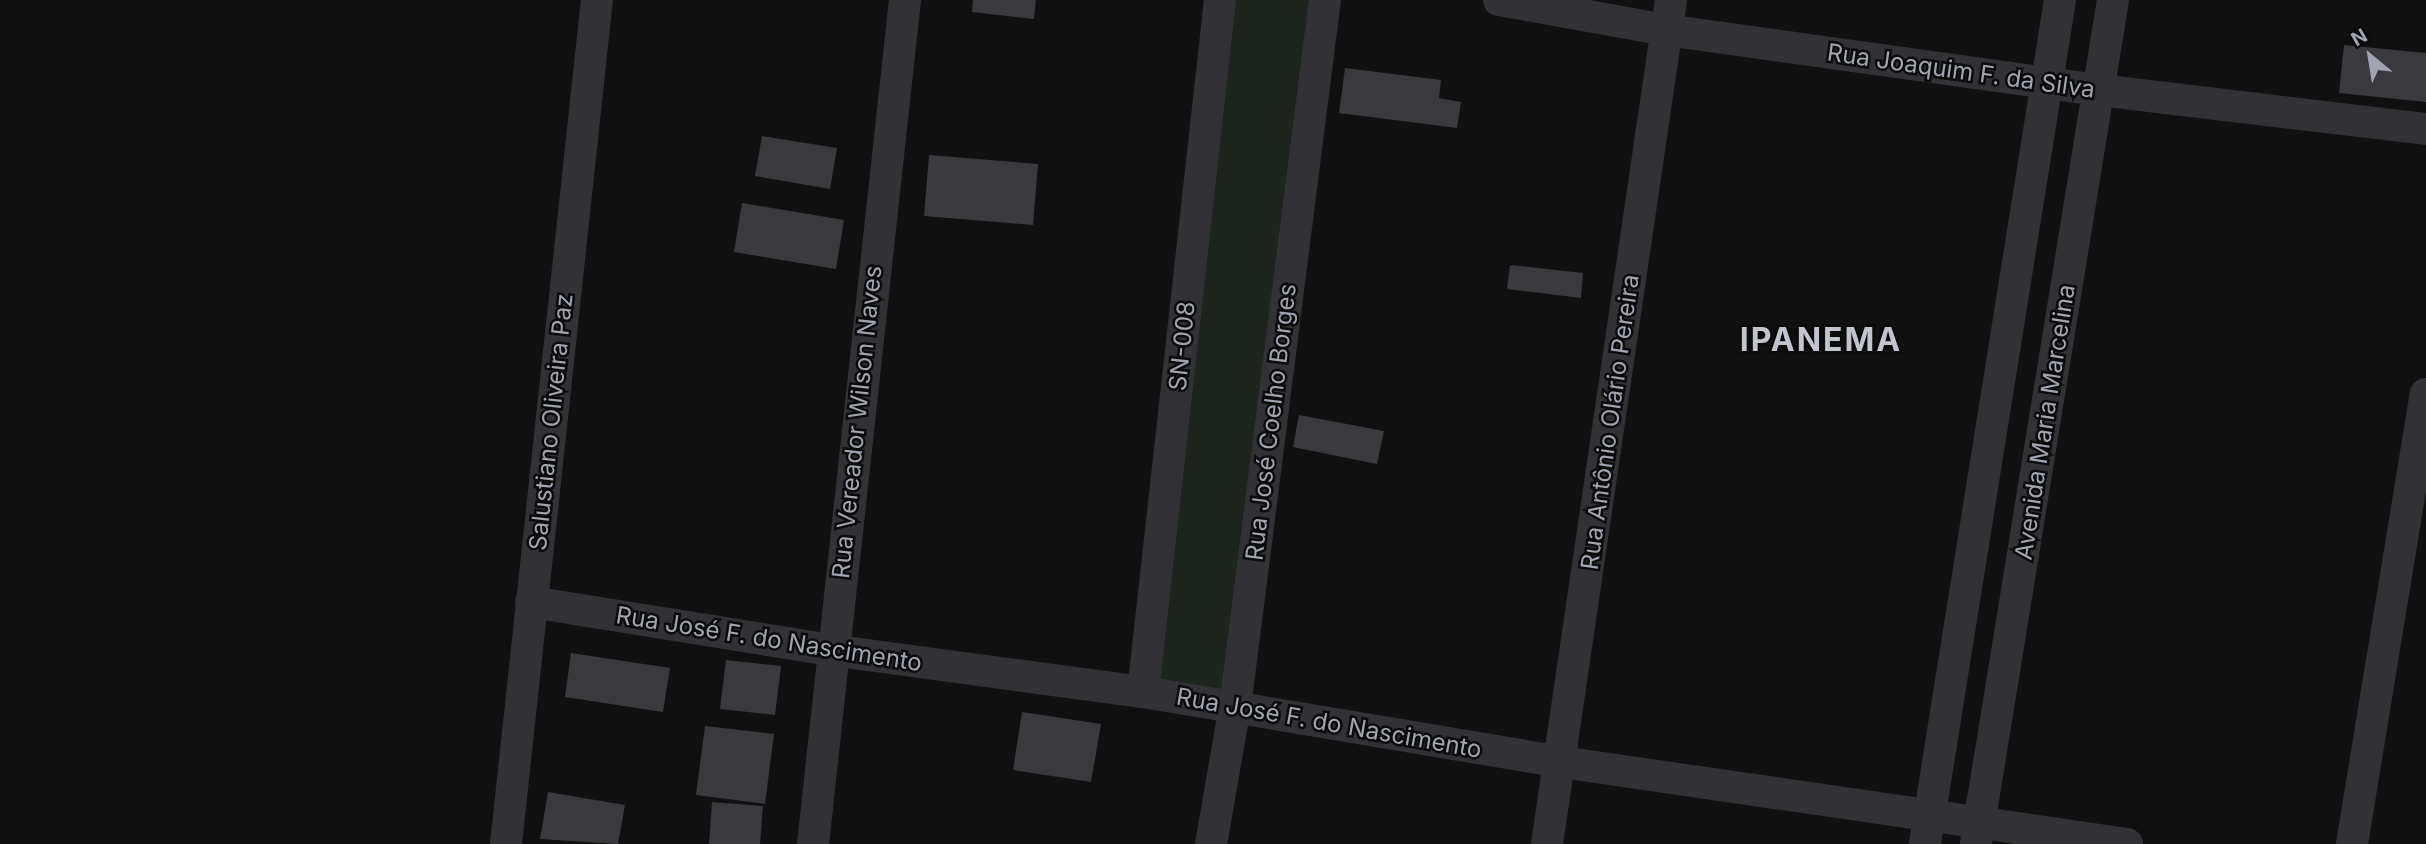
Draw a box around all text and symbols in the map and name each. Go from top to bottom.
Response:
north arrow [2335,21,2405,91]
text: N [2347,24,2371,51]
street label: Rua Joaquim F. da Silva [1825,38,2097,104]
street label: Rua Vereador Wilson Naves [826,264,888,580]
street label: Rua Antônio Olário Pereira [1575,273,1645,571]
street label: Rua José Coelho Borges [1240,282,1302,562]
street label: Avenida Maria Marcelina [2009,282,2081,562]
street label: Salustiano Oliveira Paz [523,292,579,552]
street label: SN-008 [1163,300,1201,392]
district label: IPANEMA [1741,321,1901,359]
street label: Rua José F. do Nascimento [614,601,924,677]
street label: Rua José F. do Nascimento [1174,682,1484,764]

